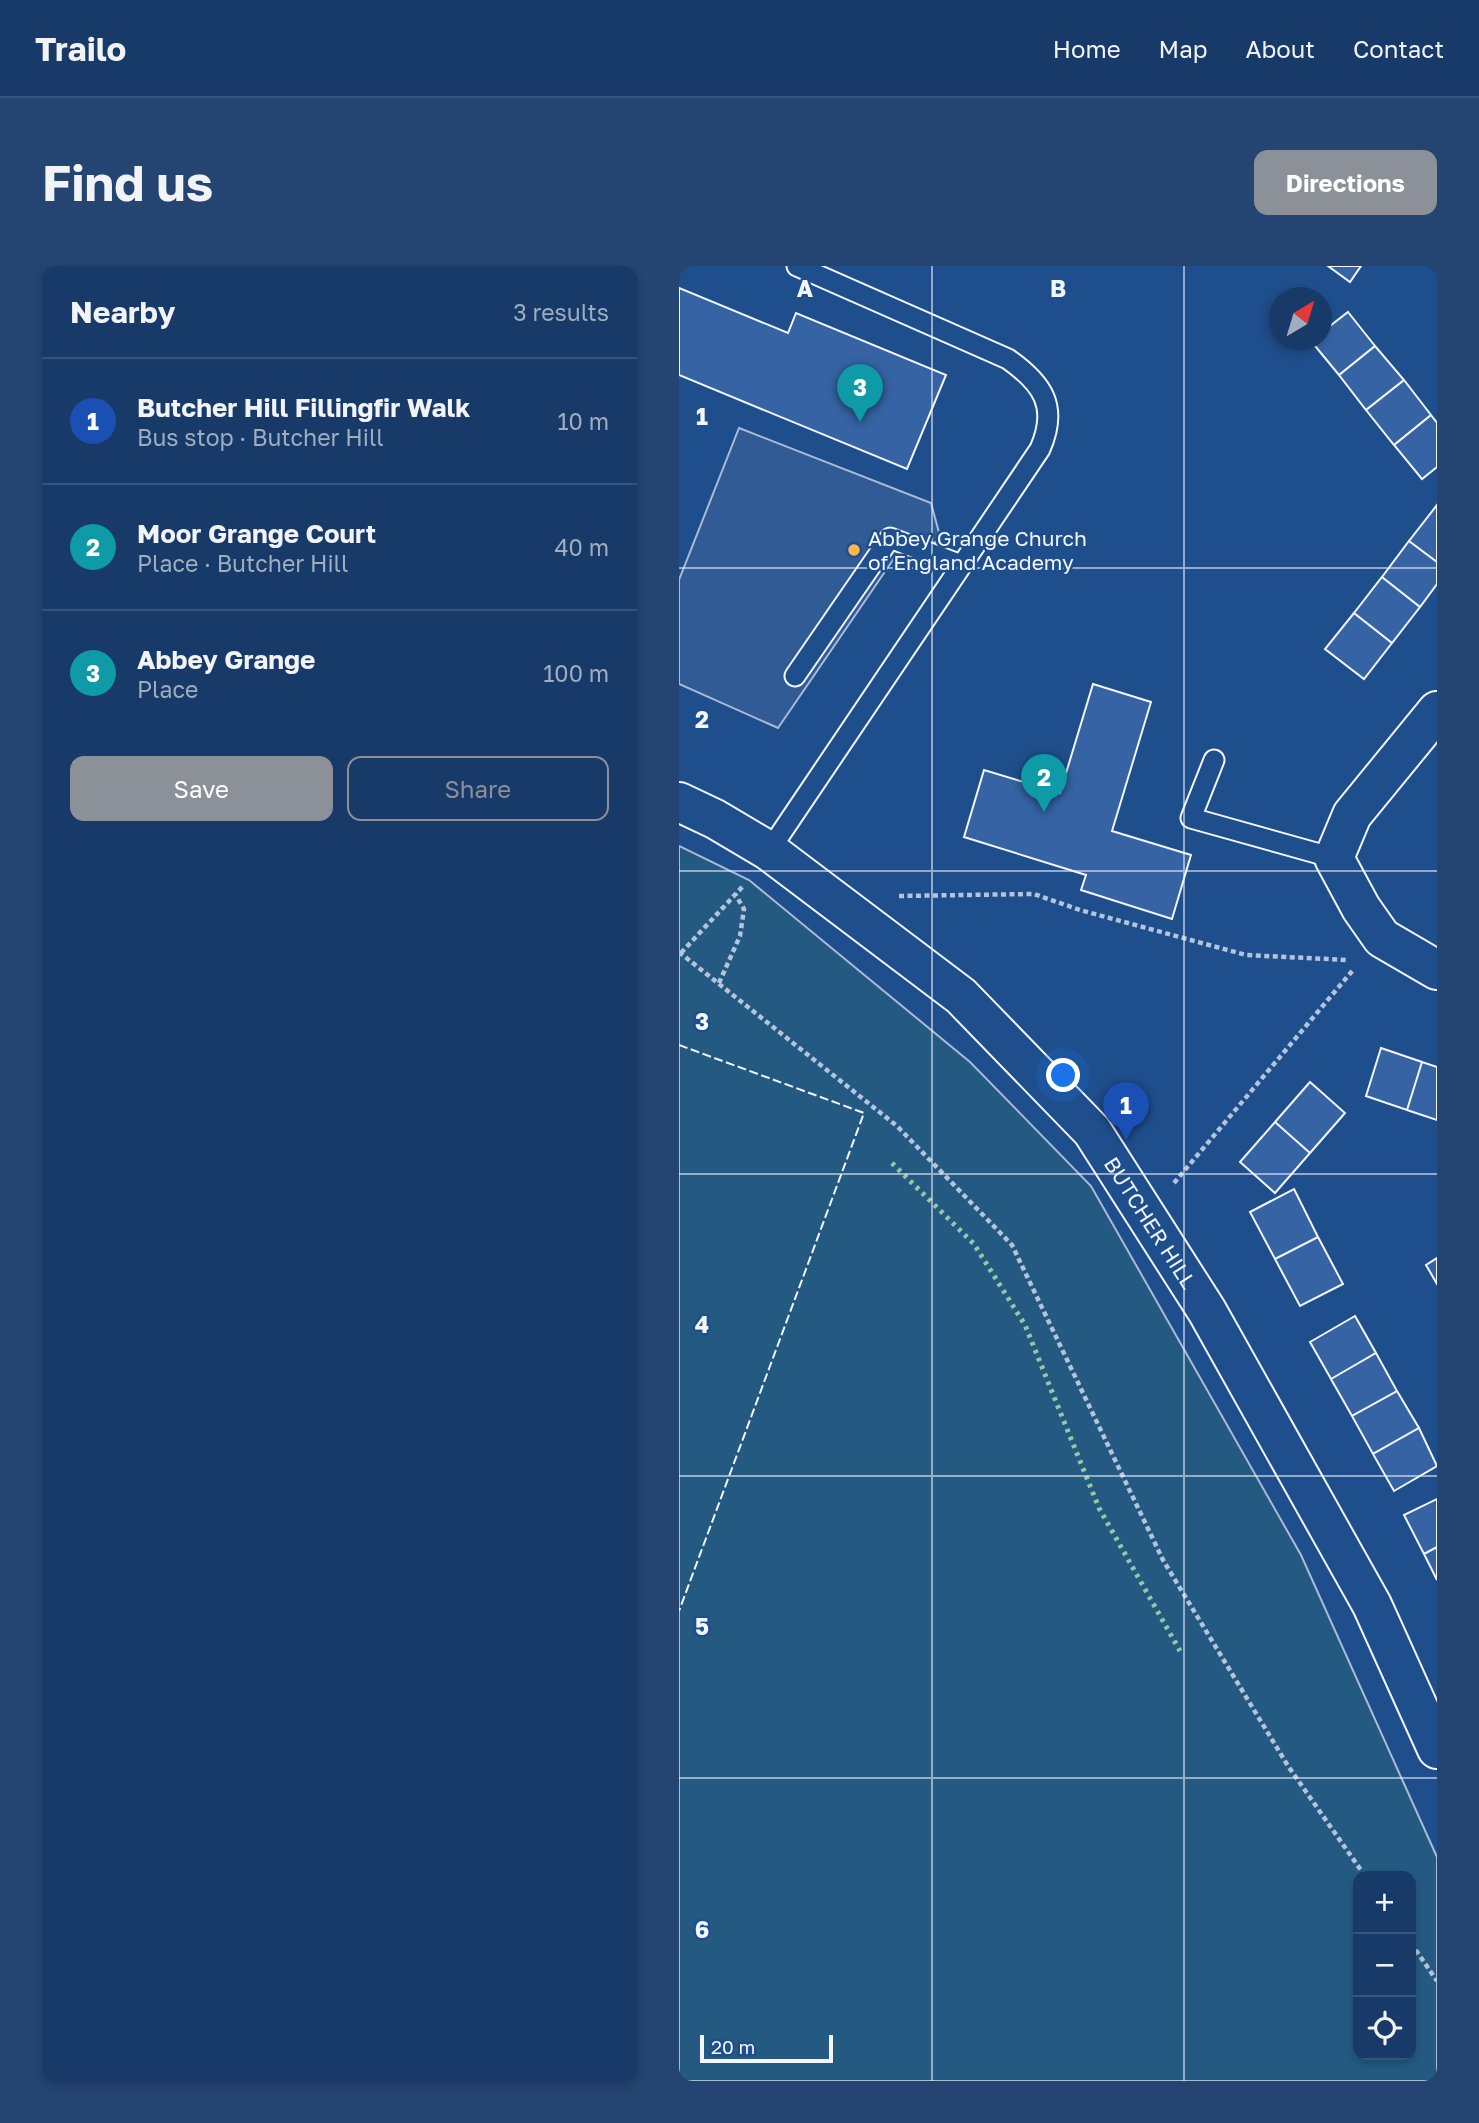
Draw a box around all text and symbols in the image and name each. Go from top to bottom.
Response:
text: Trailo [35,29,126,68]
text: Home [1053,34,1121,63]
text: Map [1159,34,1208,63]
text: About [1246,34,1315,63]
text: Contact [1353,34,1444,63]
button: Directions [1254,150,1437,215]
text: Find us [42,153,213,212]
text: A [797,274,814,302]
text: B [1050,274,1066,302]
north arrow [1269,287,1332,350]
text: Nearby [70,294,175,330]
text: 3 results [513,298,609,326]
pin: 3 [837,364,883,422]
text: Butcher Hill Fillingfir Walk [137,392,470,423]
text: 1 [696,402,708,430]
text: 1 [87,407,99,435]
text: 10 m [557,407,609,435]
text: Bus stop · Butcher Hill [137,423,384,451]
text: Moor Grange Court [137,518,376,549]
place label: Abbey Grange Church of England Academy [868,525,1087,575]
text: 2 [86,533,100,561]
text: 40 m [555,533,609,561]
marker: Abbey Grange Church of England Academy [846,542,862,558]
text: Place · Butcher Hill [137,549,348,577]
text: Abbey Grange [137,644,315,675]
text: 3 [86,659,100,687]
text: 100 m [543,659,609,687]
text: Place [137,675,198,703]
text: 2 [695,705,709,733]
pin: 2 [1021,754,1067,812]
button: Save [70,756,333,821]
button: Share [347,756,609,821]
text: 3 [695,1007,709,1035]
your location [1046,1058,1080,1092]
pin: 1 [1103,1082,1149,1140]
street label: BUTCHER HILL [1099,1152,1202,1293]
text: 4 [695,1310,709,1338]
text: 5 [695,1612,709,1640]
map controls [1353,1871,1416,2060]
button: + [1353,1871,1416,1934]
text: 6 [695,1915,709,1943]
button: − [1353,1934,1416,1997]
button: locate [1353,1997,1416,2060]
scale bar [700,2032,833,2064]
text: 20 m [711,2035,755,2058]

